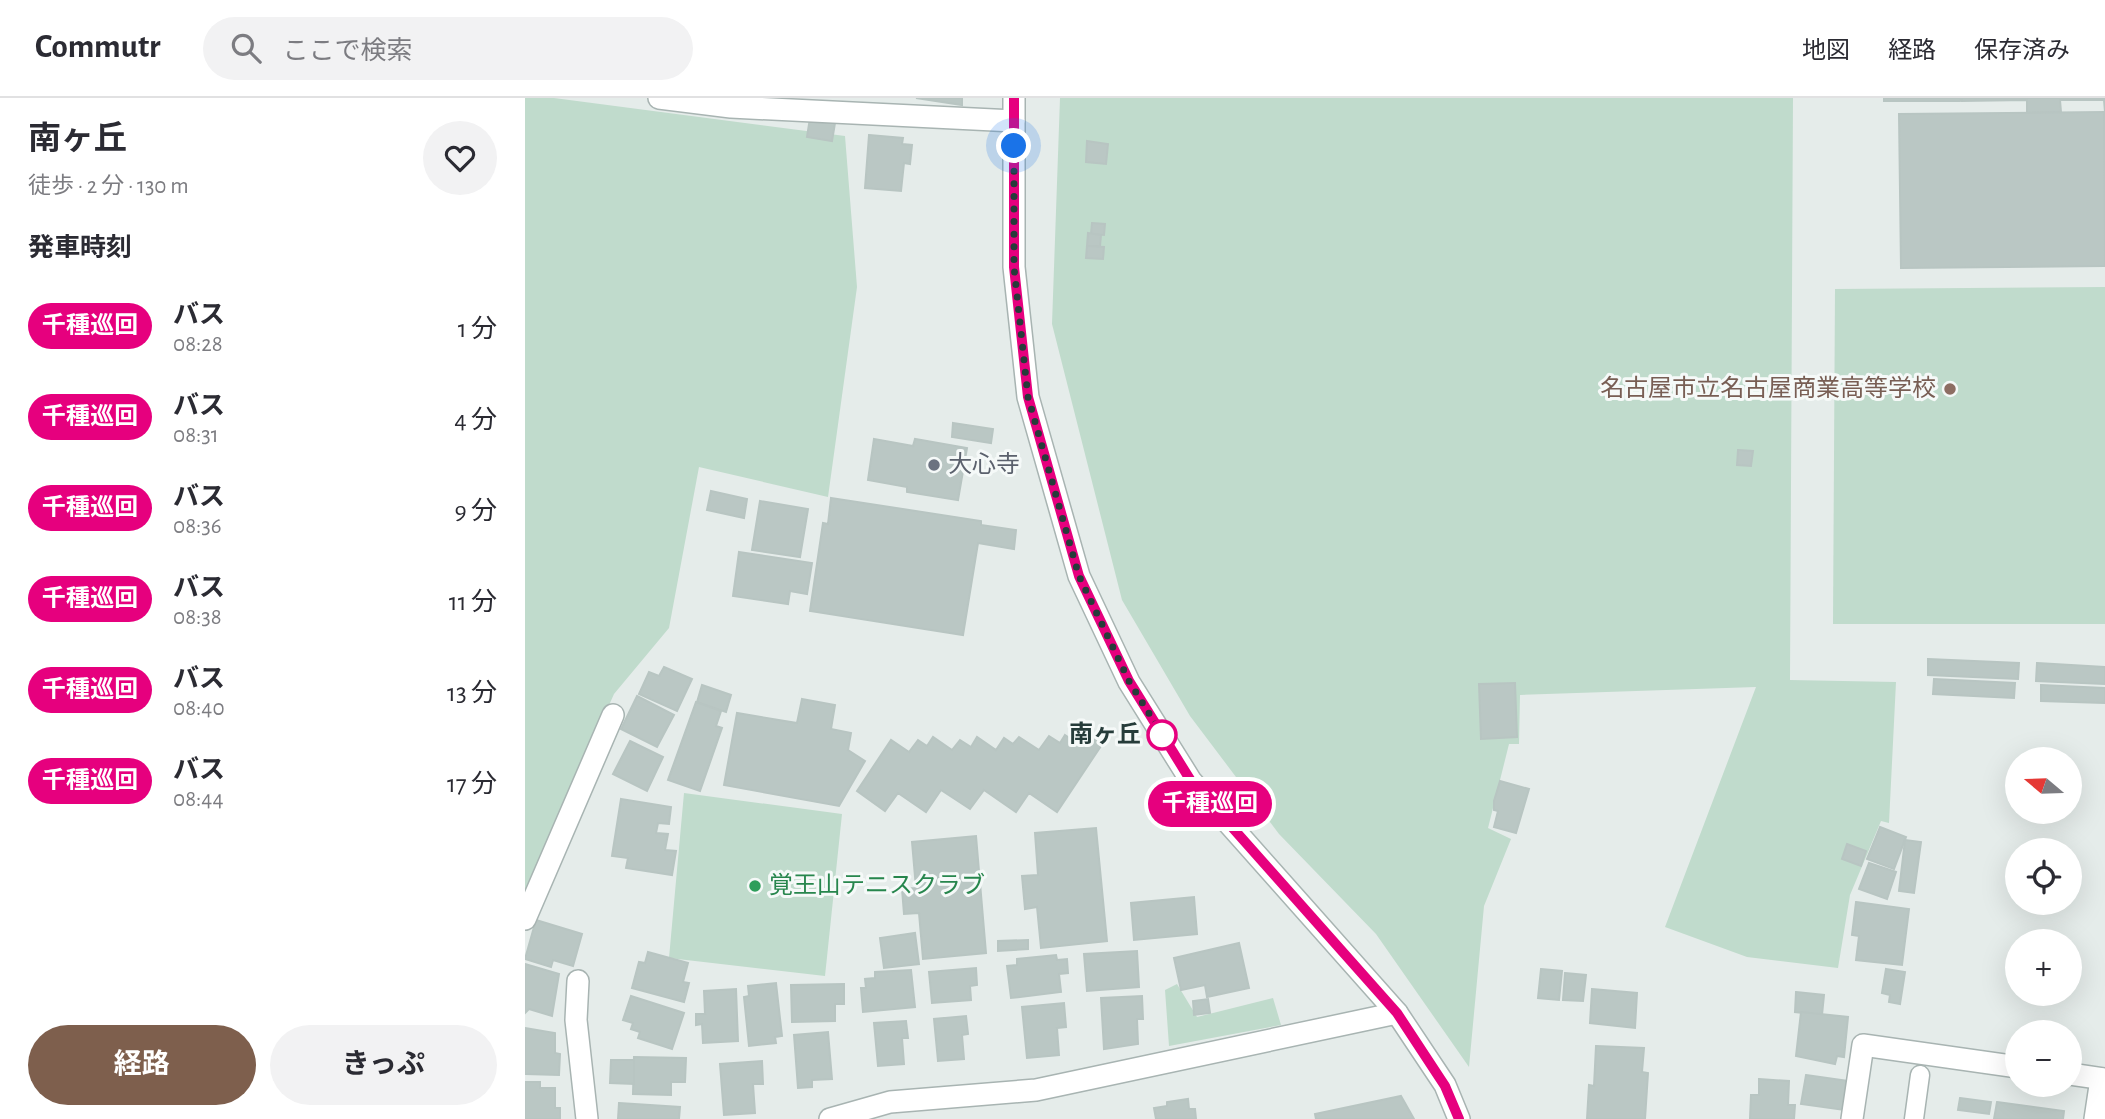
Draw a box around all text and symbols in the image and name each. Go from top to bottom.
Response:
search box [203,17,693,80]
icon: search [227,29,265,67]
text: Commutr [35,31,161,64]
text: ここで検索 [283,38,413,64]
text: 地図 [1802,39,1850,63]
text: 経路 [1888,39,1936,63]
text: 保存済み [1974,39,2070,63]
button: heart [423,121,497,195]
text: 南ヶ丘 [28,123,127,156]
your location [996,128,1031,163]
text: 徒歩 · 2 分 · 130 m [28,175,189,198]
text: 発車時刻 [28,235,132,261]
text: バス [173,302,225,328]
text: 千種巡回 [42,314,138,338]
text: 1 分 [458,316,497,342]
text: 08:28 [173,333,223,356]
place label: 名古屋市立名古屋商業高等学校 [1600,375,1936,401]
marker: 名古屋市立名古屋商業高等学校 [1942,381,1958,397]
text: バス [173,393,225,419]
text: 千種巡回 [42,405,138,429]
text: 4 分 [454,407,497,433]
text: 08:31 [173,424,219,447]
place label: 大心寺 [948,452,1020,477]
marker: 大心寺 [926,457,942,473]
text: バス [173,484,225,510]
text: 千種巡回 [42,496,138,520]
text: 9 分 [454,498,497,524]
text: 08:36 [173,515,222,538]
text: バス [173,575,225,601]
text: 千種巡回 [42,587,138,611]
text: 11 分 [449,589,497,615]
text: 08:38 [173,606,222,629]
text: バス [173,666,225,692]
text: 千種巡回 [42,678,138,702]
text: 13 分 [447,680,497,706]
text: 08:40 [173,697,225,720]
marker: 南ヶ丘 [1147,720,1177,750]
place label: 南ヶ丘 [1069,721,1141,747]
north arrow [2005,747,2083,824]
map controls [2005,747,2082,1097]
text: バス [173,757,225,783]
text: 千種巡回 [42,769,138,793]
text: 17 分 [447,771,497,797]
line badge: 千種巡回 [1161,781,1259,827]
text: 08:44 [173,788,223,811]
text: 千種巡回 [1162,792,1258,816]
button: locate [2005,838,2082,915]
place label: 覚王山テニスクラブ [769,872,985,898]
marker: 覚王山テニスクラブ [747,878,763,894]
button: + [2005,929,2082,1006]
button: − [2005,1020,2082,1097]
button: 経路 [28,1025,256,1105]
button: きっぷ [270,1025,497,1105]

